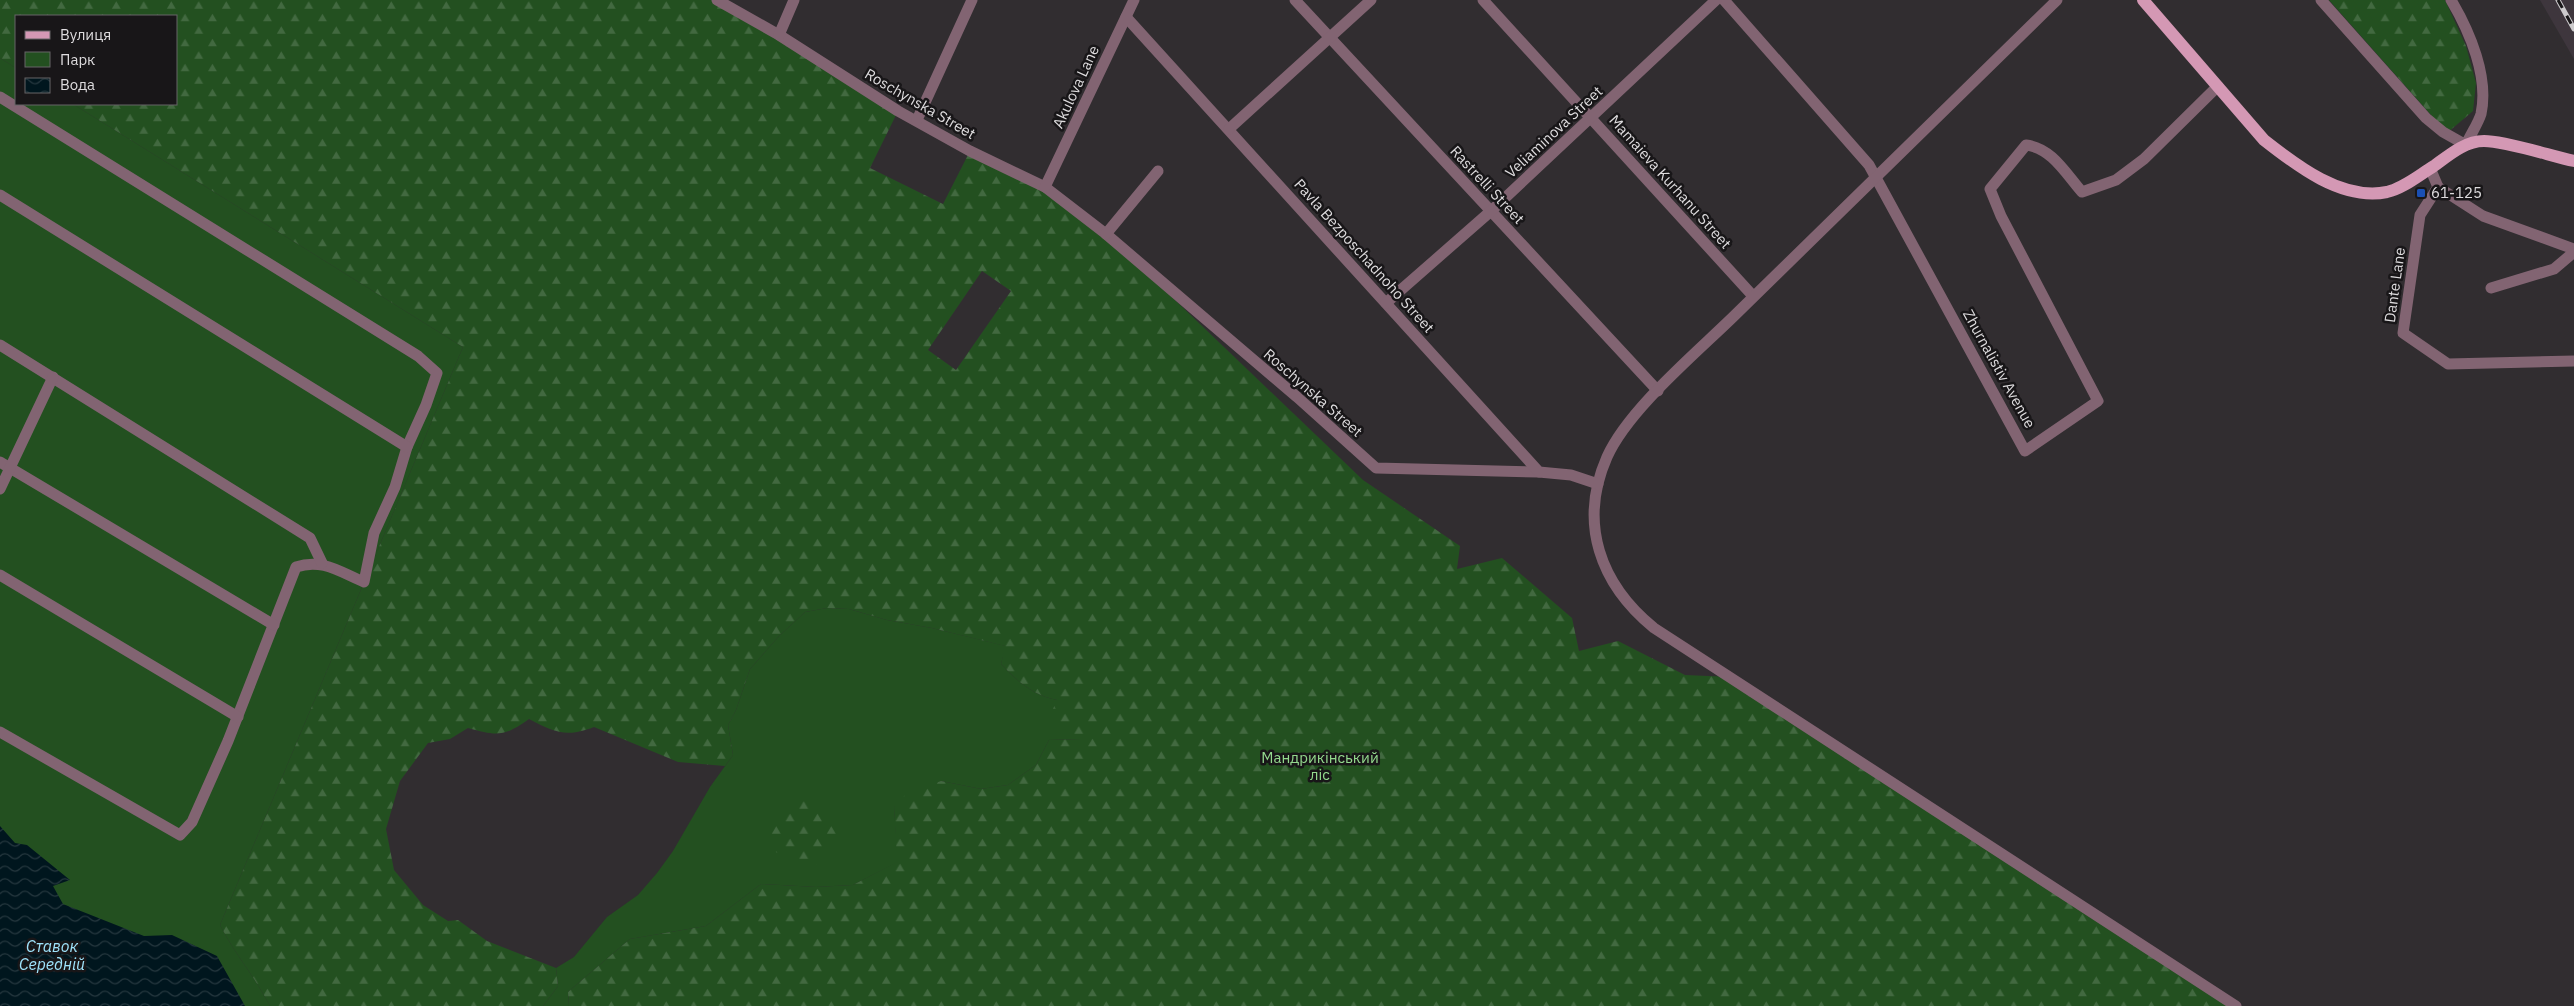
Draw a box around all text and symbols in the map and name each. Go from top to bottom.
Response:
legend [15,15,178,105]
text: Вулиця [60,25,111,44]
street label: Akulova Lane [1048,42,1103,131]
text: Парк [60,50,95,69]
street label: Roschynska Street [861,64,979,143]
text: Вода [60,75,95,94]
street label: Veliaminova Street [1501,82,1606,182]
street label: Mamaieva Kurhanu Street [1605,111,1736,253]
street label: Rastrelli Street [1446,142,1528,228]
street label: Pavla Bezposchadnoho Street [1290,175,1439,337]
place label: 61-125 [2431,183,2482,202]
marker: 61-125 [2415,187,2427,199]
street label: Dante Lane [2380,246,2409,324]
street label: Zhurnalistiv Avenue [1959,306,2040,431]
street label: Roschynska Street [1260,344,1367,441]
park label: Мандрикінський ліс [1261,748,1379,784]
water label: Ставок Середній [19,936,85,974]

